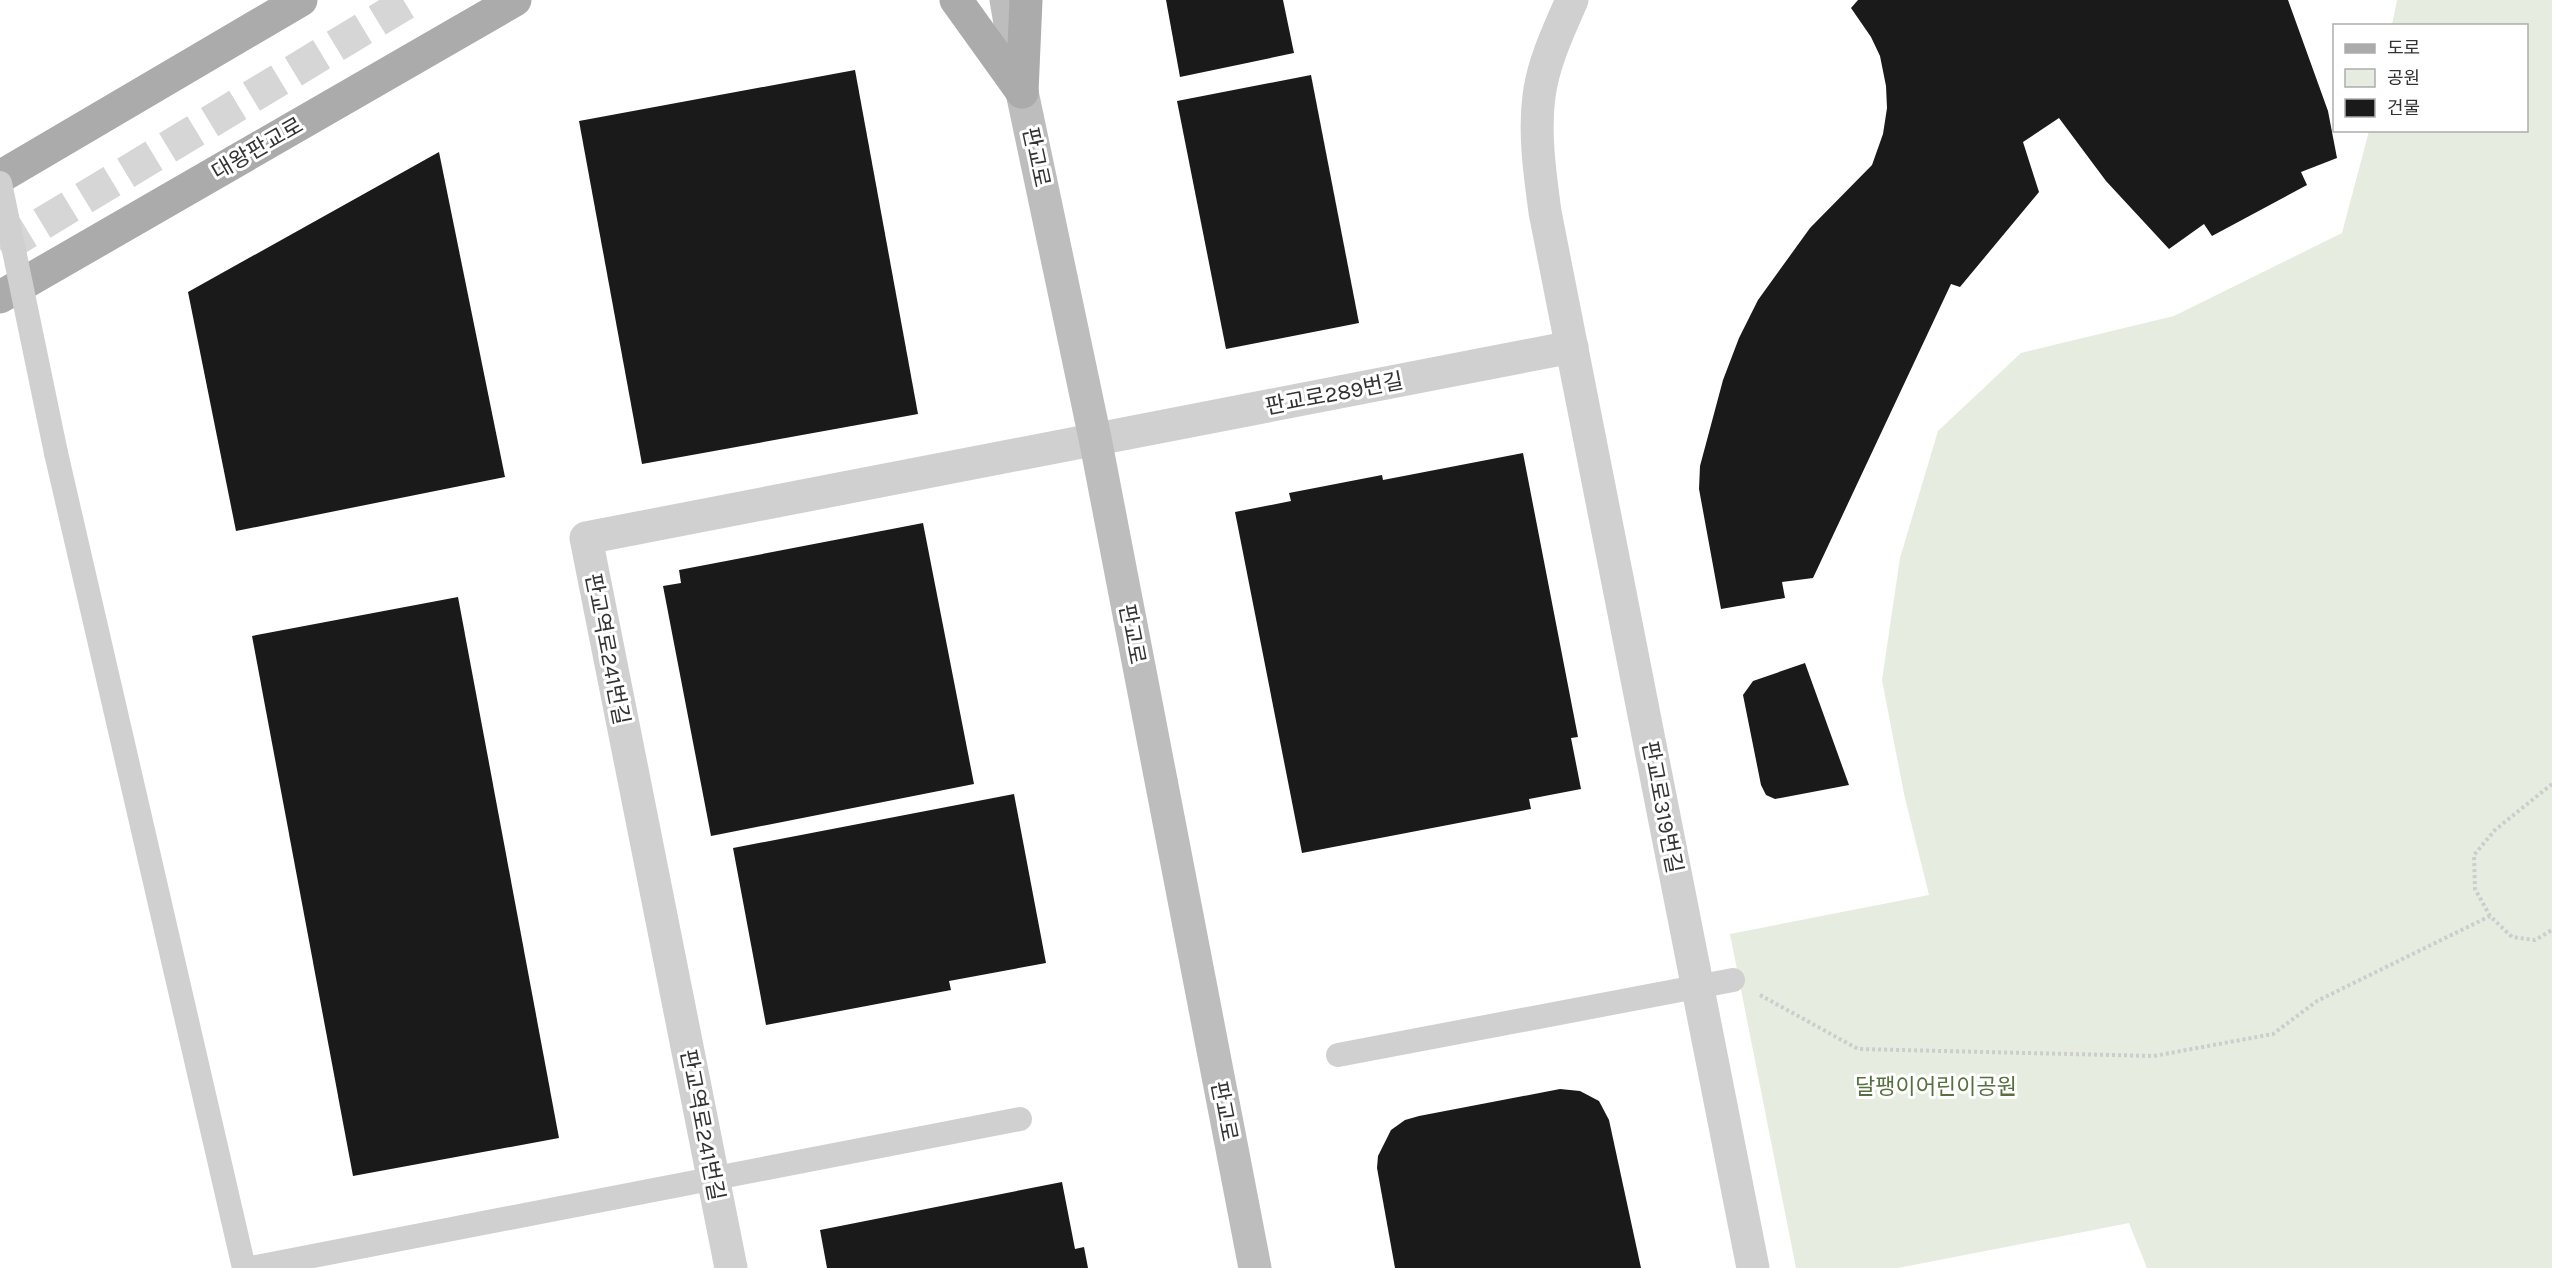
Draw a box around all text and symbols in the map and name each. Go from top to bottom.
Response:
legend [2333,24,2528,132]
text: 도로 [2387,37,2420,59]
text: 공원 [2387,67,2420,89]
text: 건물 [2387,97,2420,119]
street label: 대왕판교로 [207,112,308,185]
street label: 판교로 [1017,125,1055,190]
street label: 판교로289번길 [1263,368,1406,420]
street label: 판교역로241번길 [580,571,634,727]
street label: 판교로 [1113,602,1151,666]
street label: 판교로319번길 [1636,739,1688,876]
street label: 판교역로241번길 [675,1047,729,1203]
park label: 달팽이어린이공원 [1855,1074,2017,1100]
street label: 판교로 [1205,1079,1243,1143]

